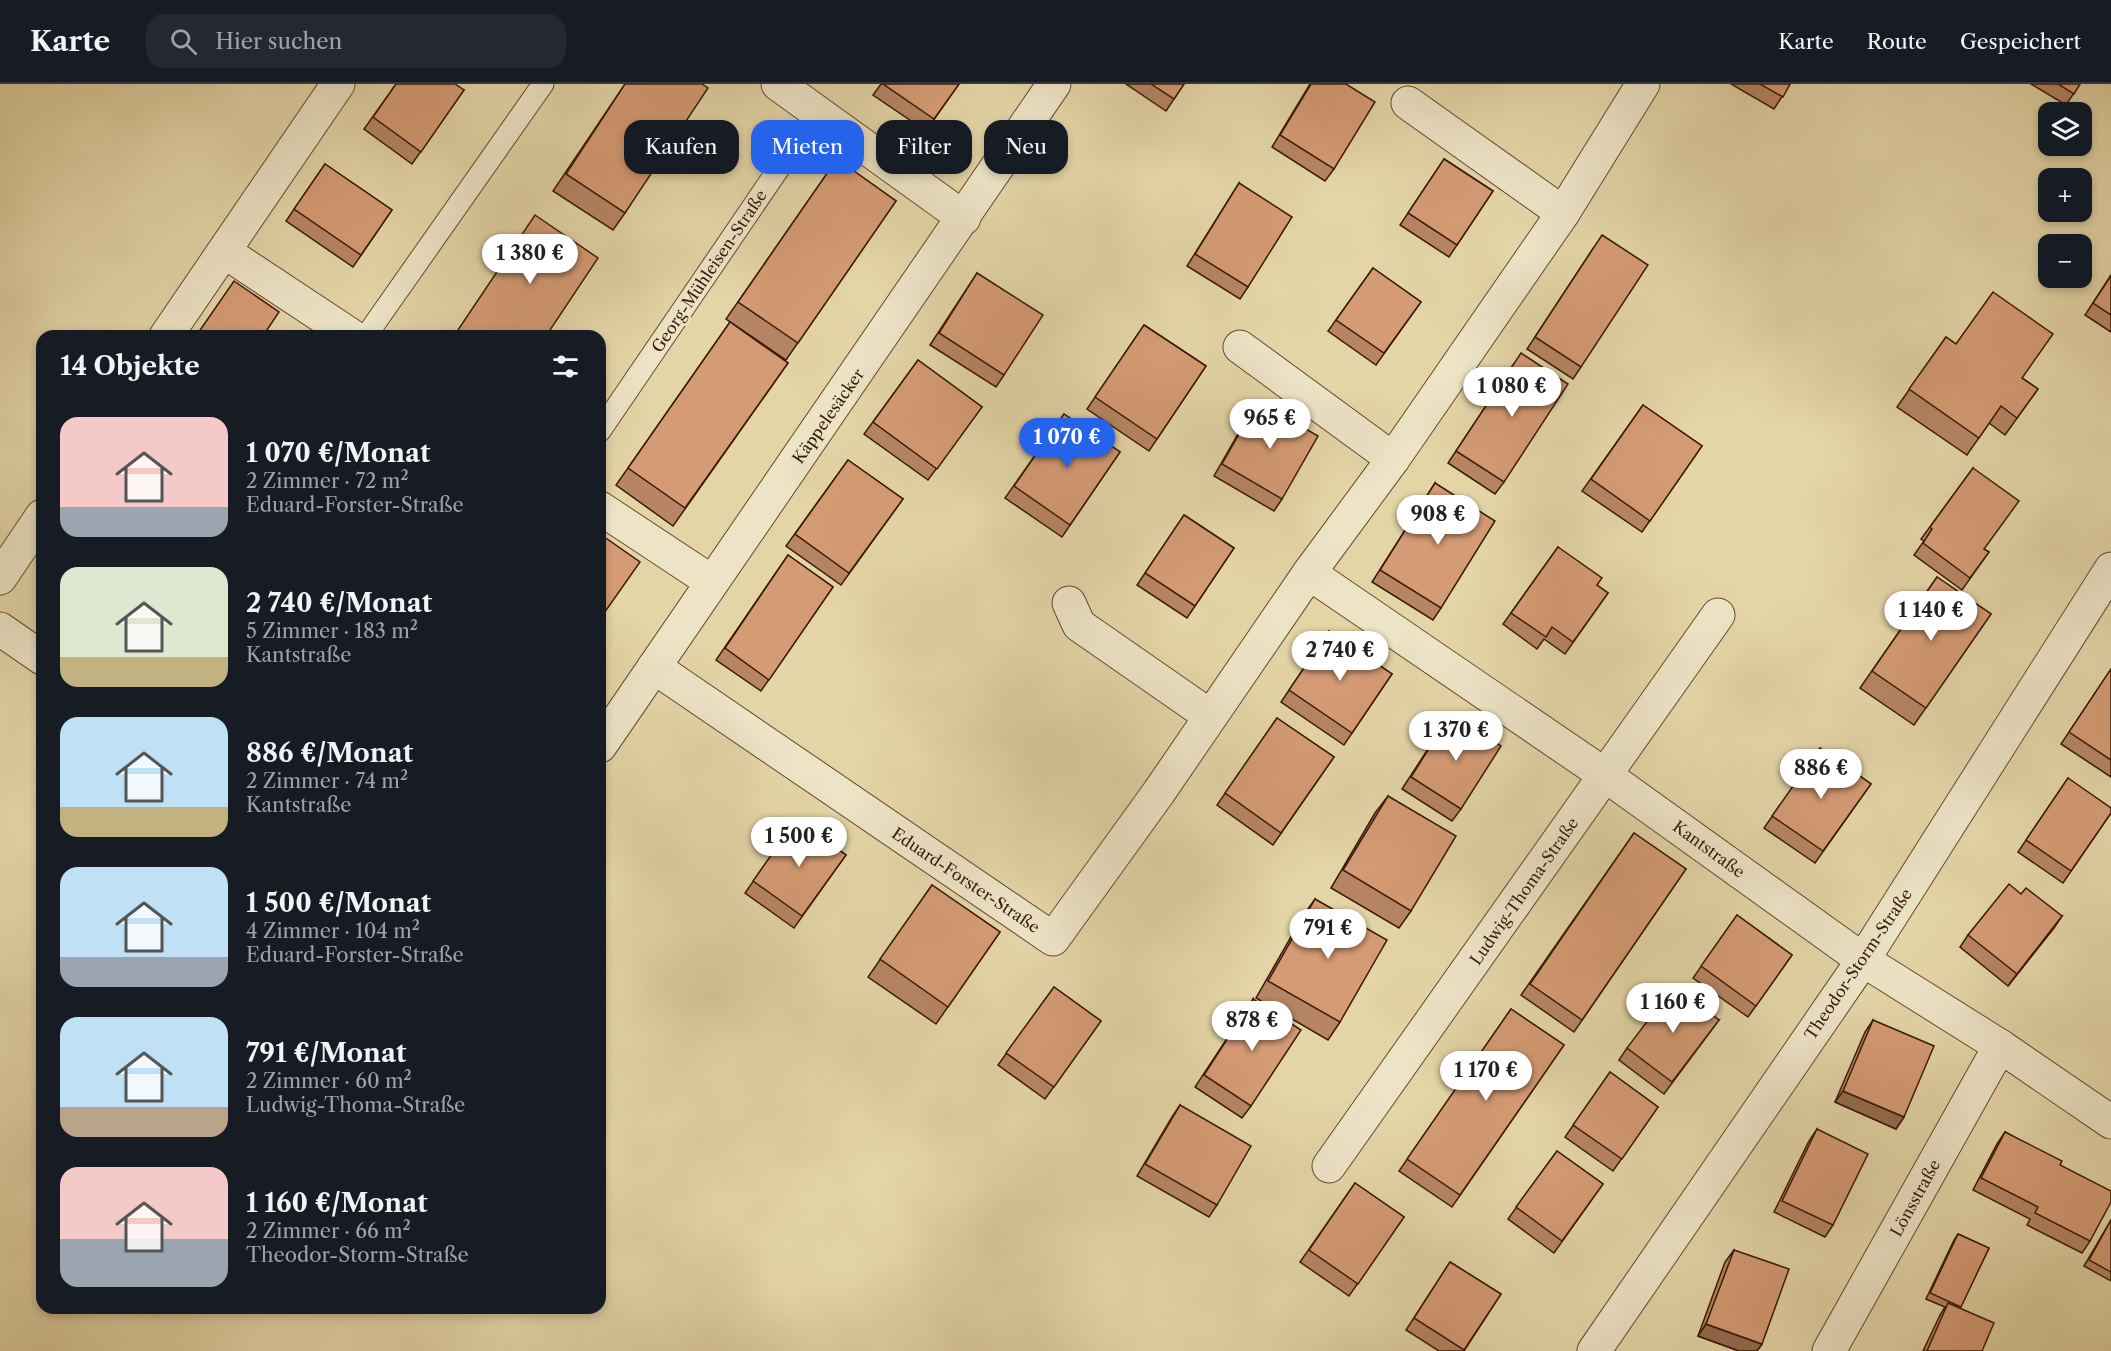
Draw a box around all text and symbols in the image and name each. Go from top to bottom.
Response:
search box [146,14,566,68]
text: Karte [30,24,110,58]
icon: search [167,25,200,58]
text: Hier suchen [215,28,342,55]
text: Karte [1778,29,1834,54]
text: Route [1867,29,1927,54]
text: Gespeichert [1960,29,2081,54]
map controls [2038,102,2092,288]
button: layers [2038,102,2092,156]
chip: Kaufen [624,120,739,174]
chip: Mieten [751,120,864,174]
chip: Filter [876,120,972,174]
chip: Neu [984,120,1068,174]
button: + [2038,168,2092,222]
street label: Georg-Mühleisen-Straße [647,186,771,356]
pin: 1 380 € [475,234,585,285]
button: − [2038,234,2092,288]
text: 1 380 € [496,241,564,265]
text: 14 Objekte [60,350,200,382]
icon: filters [549,350,582,383]
street label: Käppelesäcker [788,364,868,467]
pin: 1 080 € [1457,367,1567,418]
text: 1 080 € [1477,374,1547,398]
pin: 965 € [1228,399,1312,450]
text: 965 € [1244,406,1296,430]
pin: 1 070 € [1012,418,1122,469]
text: 1 070 € [1033,425,1101,449]
text: 1 070 €/Monat [246,437,431,469]
icon: home [108,441,180,513]
text: 2 Zimmer · 72 m² [246,469,409,493]
text: Eduard-Forster-Straße [246,493,464,517]
pin: 908 € [1396,495,1480,546]
text: 908 € [1411,502,1465,526]
text: 2 740 €/Monat [246,587,432,619]
icon: home [108,591,180,663]
pin: 1 140 € [1876,591,1986,642]
text: 1 140 € [1898,598,1964,622]
text: 5 Zimmer · 183 m² [246,619,418,643]
pin: 2 740 € [1285,631,1395,682]
text: 2 740 € [1306,638,1374,662]
text: Kantstraße [246,643,351,667]
pin: 1 370 € [1401,711,1511,762]
text: 1 370 € [1423,718,1489,742]
text: 886 €/Monat [246,737,413,769]
icon: home [108,741,180,813]
pin: 886 € [1779,749,1863,800]
text: 886 € [1794,756,1848,780]
text: 2 Zimmer · 74 m² [246,769,408,793]
text: Kantstraße [246,793,351,817]
street label: Ludwig-Thoma-Straße [1465,813,1583,969]
street label: Kantstraße [1669,816,1749,882]
pin: 1 500 € [744,817,854,868]
street label: Eduard-Forster-Straße [888,823,1044,937]
text: 1 500 € [765,824,833,848]
street label: Theodor-Storm-Straße [1800,885,1916,1043]
text: 1 500 €/Monat [246,887,431,919]
icon: home [108,891,180,963]
pin: 791 € [1286,909,1370,960]
text: 791 € [1303,916,1353,940]
text: 4 Zimmer · 104 m² [246,919,420,943]
text: Eduard-Forster-Straße [246,943,464,967]
pin: 1 160 € [1618,983,1728,1034]
text: 1 160 € [1640,990,1706,1014]
pin: 878 € [1210,1001,1294,1052]
text: 878 € [1226,1008,1278,1032]
text: 791 €/Monat [246,1037,406,1069]
icon: home [108,1041,180,1113]
pin: 1 170 € [1431,1051,1541,1102]
text: 1 170 € [1454,1058,1518,1082]
text: 2 Zimmer · 60 m² [246,1069,412,1093]
text: Ludwig-Thoma-Straße [246,1093,465,1117]
street label: Lönsstraße [1886,1156,1944,1240]
text: 1 160 €/Monat [246,1187,428,1219]
icon: home [108,1191,180,1263]
text: 2 Zimmer · 66 m² [246,1219,411,1243]
text: Theodor-Storm-Straße [246,1243,469,1267]

